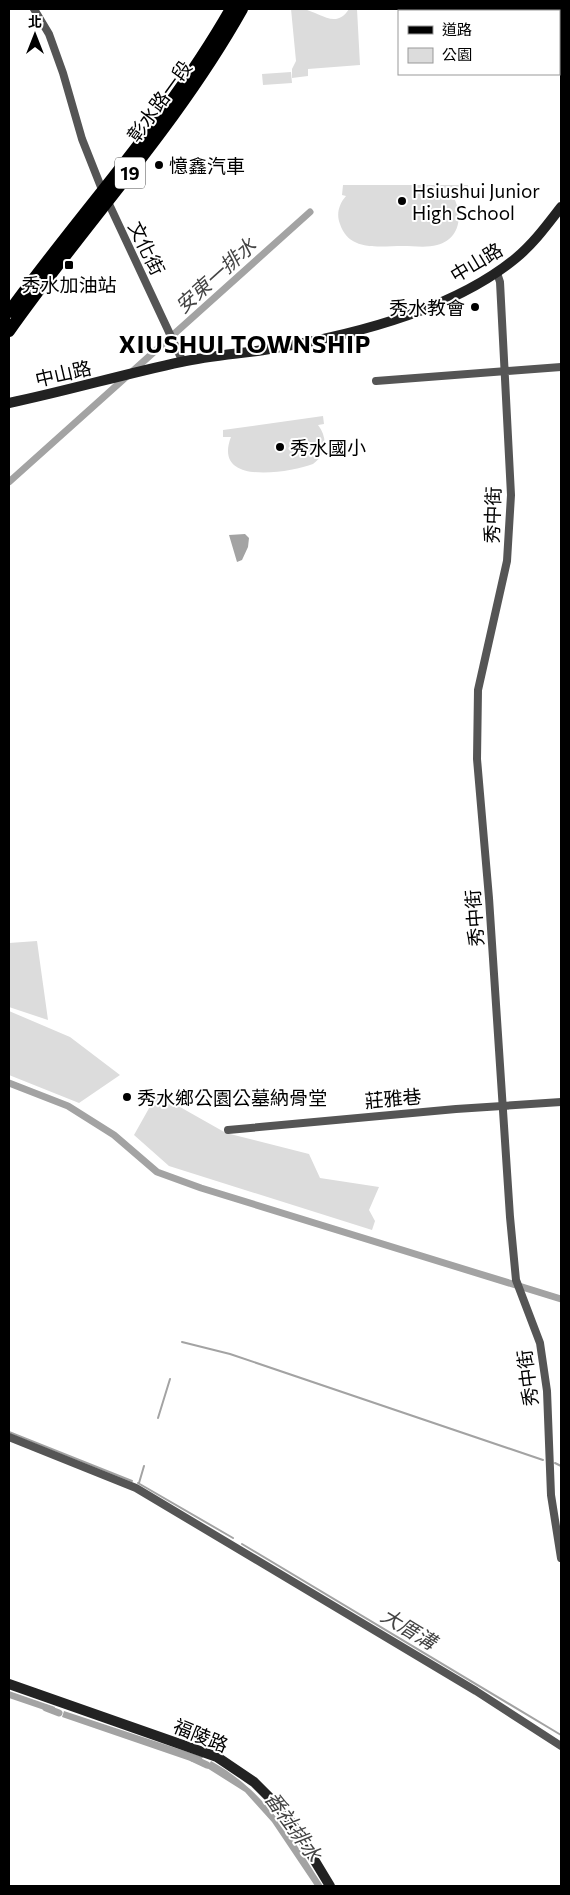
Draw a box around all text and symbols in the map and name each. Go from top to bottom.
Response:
north arrow [10,10,60,60]
legend [398,10,560,75]
text: 北 [28,13,42,30]
text: 道路 [442,20,472,38]
text: 公園 [442,45,472,63]
street label: 彰水路一段 [122,56,196,146]
place label: 憶鑫汽車 [169,154,245,177]
road number: 19 [115,158,145,188]
marker: 憶鑫汽車 [153,159,165,171]
place label: Hsiushui Junior High School [412,179,540,224]
marker: Hsiushui Junior High School [396,195,408,207]
street label: 文化街 [124,217,170,279]
water label: 安東一排水 [170,232,261,317]
street label: 中山路 [446,237,506,287]
marker: 秀水加油站 [63,259,75,271]
place label: 秀水加油站 [21,273,117,296]
place label: 秀水教會 [389,296,465,319]
marker: 秀水教會 [469,301,481,313]
district label: XIUSHUI TOWNSHIP [119,329,371,358]
street label: 中山路 [33,355,93,391]
place label: 秀水國小 [290,436,366,459]
marker: 秀水國小 [274,441,286,453]
street label: 秀中街 [480,486,504,544]
street label: 秀中街 [461,889,487,947]
street label: 莊雅巷 [364,1084,422,1112]
place label: 秀水鄉公園公墓納骨堂 [137,1086,327,1109]
marker: 秀水鄉公園公墓納骨堂 [121,1091,133,1103]
street label: 秀中街 [512,1348,542,1408]
water label: 大厝溝 [377,1602,443,1655]
street label: 福陵路 [170,1714,232,1756]
water label: 番社排水 [261,1787,328,1866]

